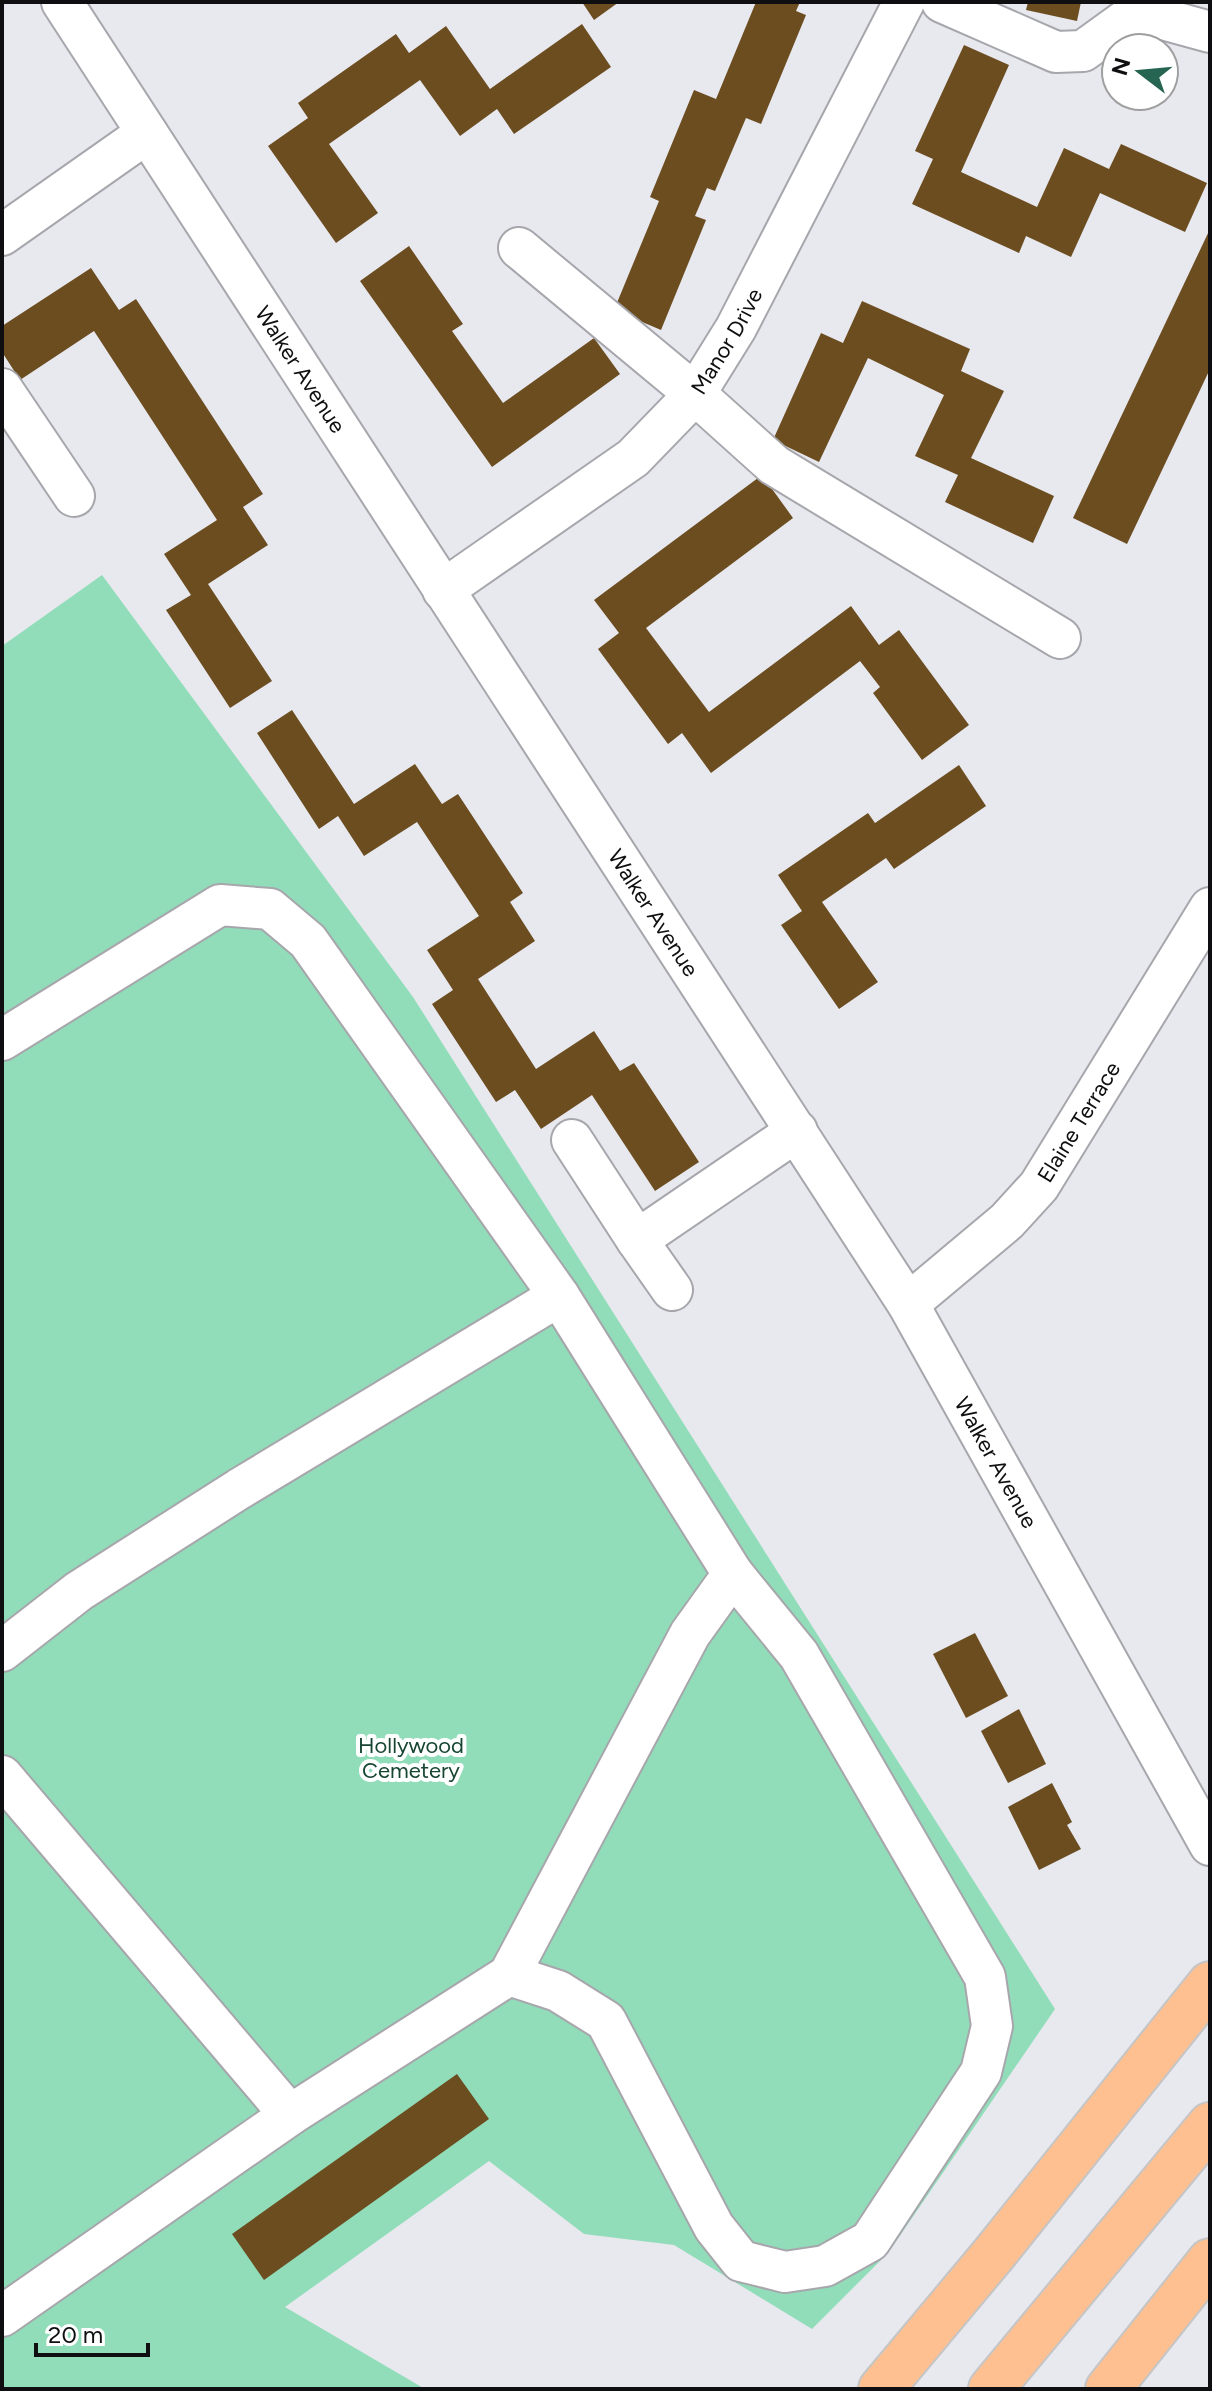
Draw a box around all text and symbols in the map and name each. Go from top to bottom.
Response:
north arrow [1100,32,1180,112]
text: N [1106,55,1137,79]
street label: Manor Drive [685,283,768,399]
street label: Walker Avenue [250,301,352,438]
street label: Walker Avenue [603,844,705,981]
street label: Elaine Terrace [1031,1056,1126,1187]
street label: Walker Avenue [949,1392,1044,1533]
park label: Hollywood Cemetery [358,1732,464,1784]
scale bar [36,2307,148,2357]
text: 20 m [48,2320,103,2349]

